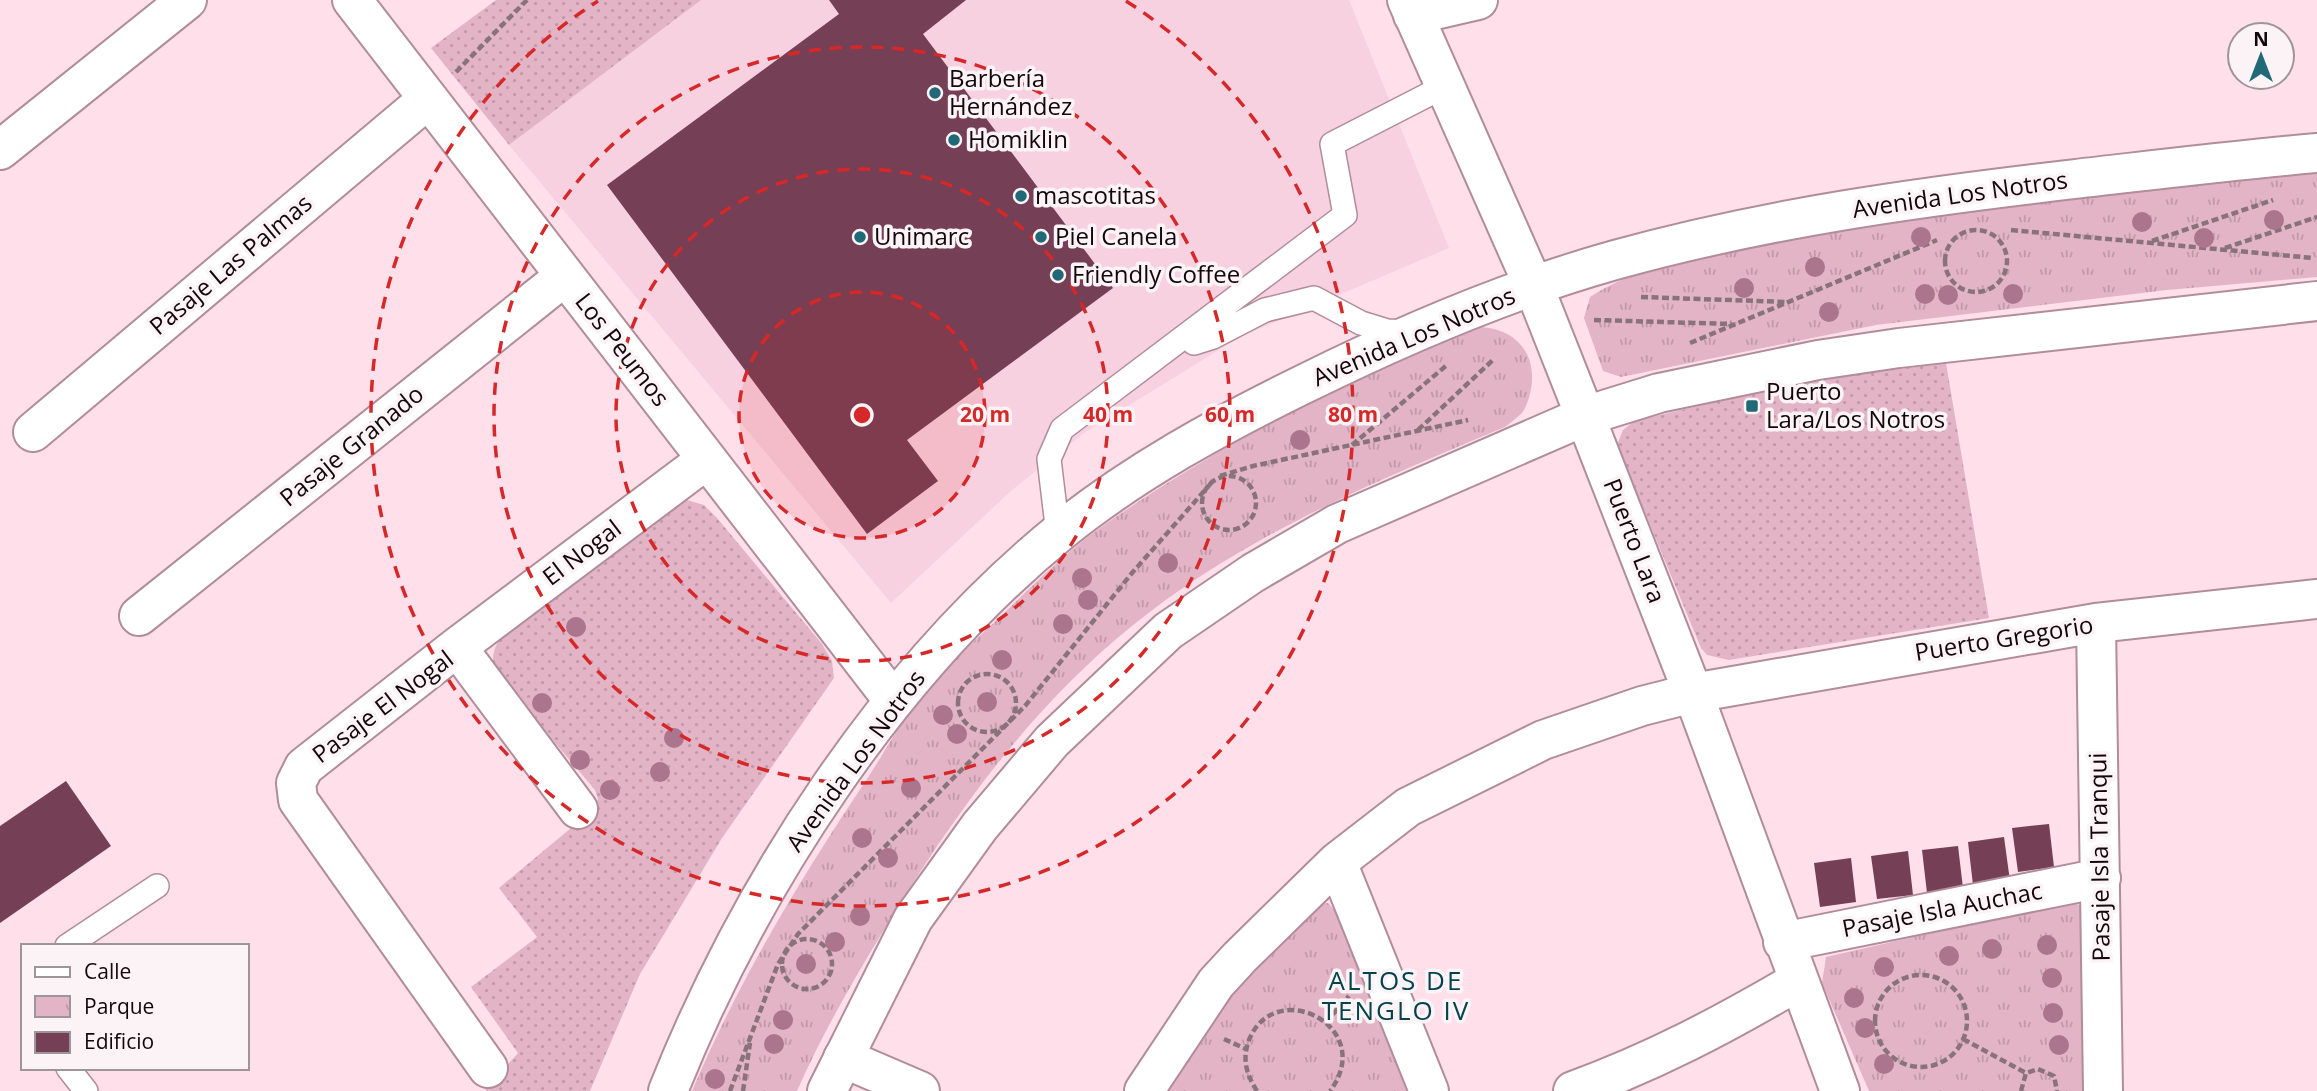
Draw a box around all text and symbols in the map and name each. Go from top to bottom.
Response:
north arrow [2226,21,2296,91]
text: N [2253,26,2269,52]
place label: Barbería Hernández [949,61,1072,122]
marker: Barbería Hernández [927,85,943,101]
place label: Homiklin [968,122,1068,155]
marker: Homiklin [946,132,962,148]
street label: Avenida Los Notros [1850,162,2070,225]
place label: mascotitas [1035,178,1156,211]
street label: Pasaje Las Palmas [142,186,318,342]
marker: mascotitas [1013,188,1029,204]
place label: Unimarc [874,219,969,252]
place label: Piel Canela [1055,219,1177,252]
marker: Unimarc [852,229,868,245]
marker: Piel Canela [1033,229,1049,245]
place label: Friendly Coffee [1072,257,1240,290]
marker: Friendly Coffee [1050,267,1066,283]
street label: Avenida Los Notros [1307,278,1520,393]
street label: Los Peumos [569,286,678,413]
place label: Puerto Lara/Los Notros [1766,374,1945,435]
street label: Pasaje Granado [272,377,430,513]
marker: Puerto Lara/Los Notros [1744,398,1760,414]
text: 20 m [960,400,1010,428]
text: 40 m [1083,400,1133,428]
text: 60 m [1205,400,1255,428]
text: 80 m [1328,400,1378,428]
centre of rings [850,403,874,427]
street label: Puerto Lara [1597,474,1674,607]
street label: El Nogal [535,511,627,592]
street label: Puerto Gregorio [1912,607,2095,668]
street label: Pasaje El Nogal [305,642,459,770]
street label: Avenida Los Notros [778,663,932,858]
street label: Pasaje Isla Tranqui [2080,752,2117,962]
street label: Pasaje Isla Auchac [1839,873,2045,944]
legend [21,944,248,1070]
text: Calle [84,957,131,985]
district label: ALTOS DE TENGLO IV [1322,962,1470,1028]
text: Parque [84,992,154,1020]
text: Edificio [84,1027,154,1055]

